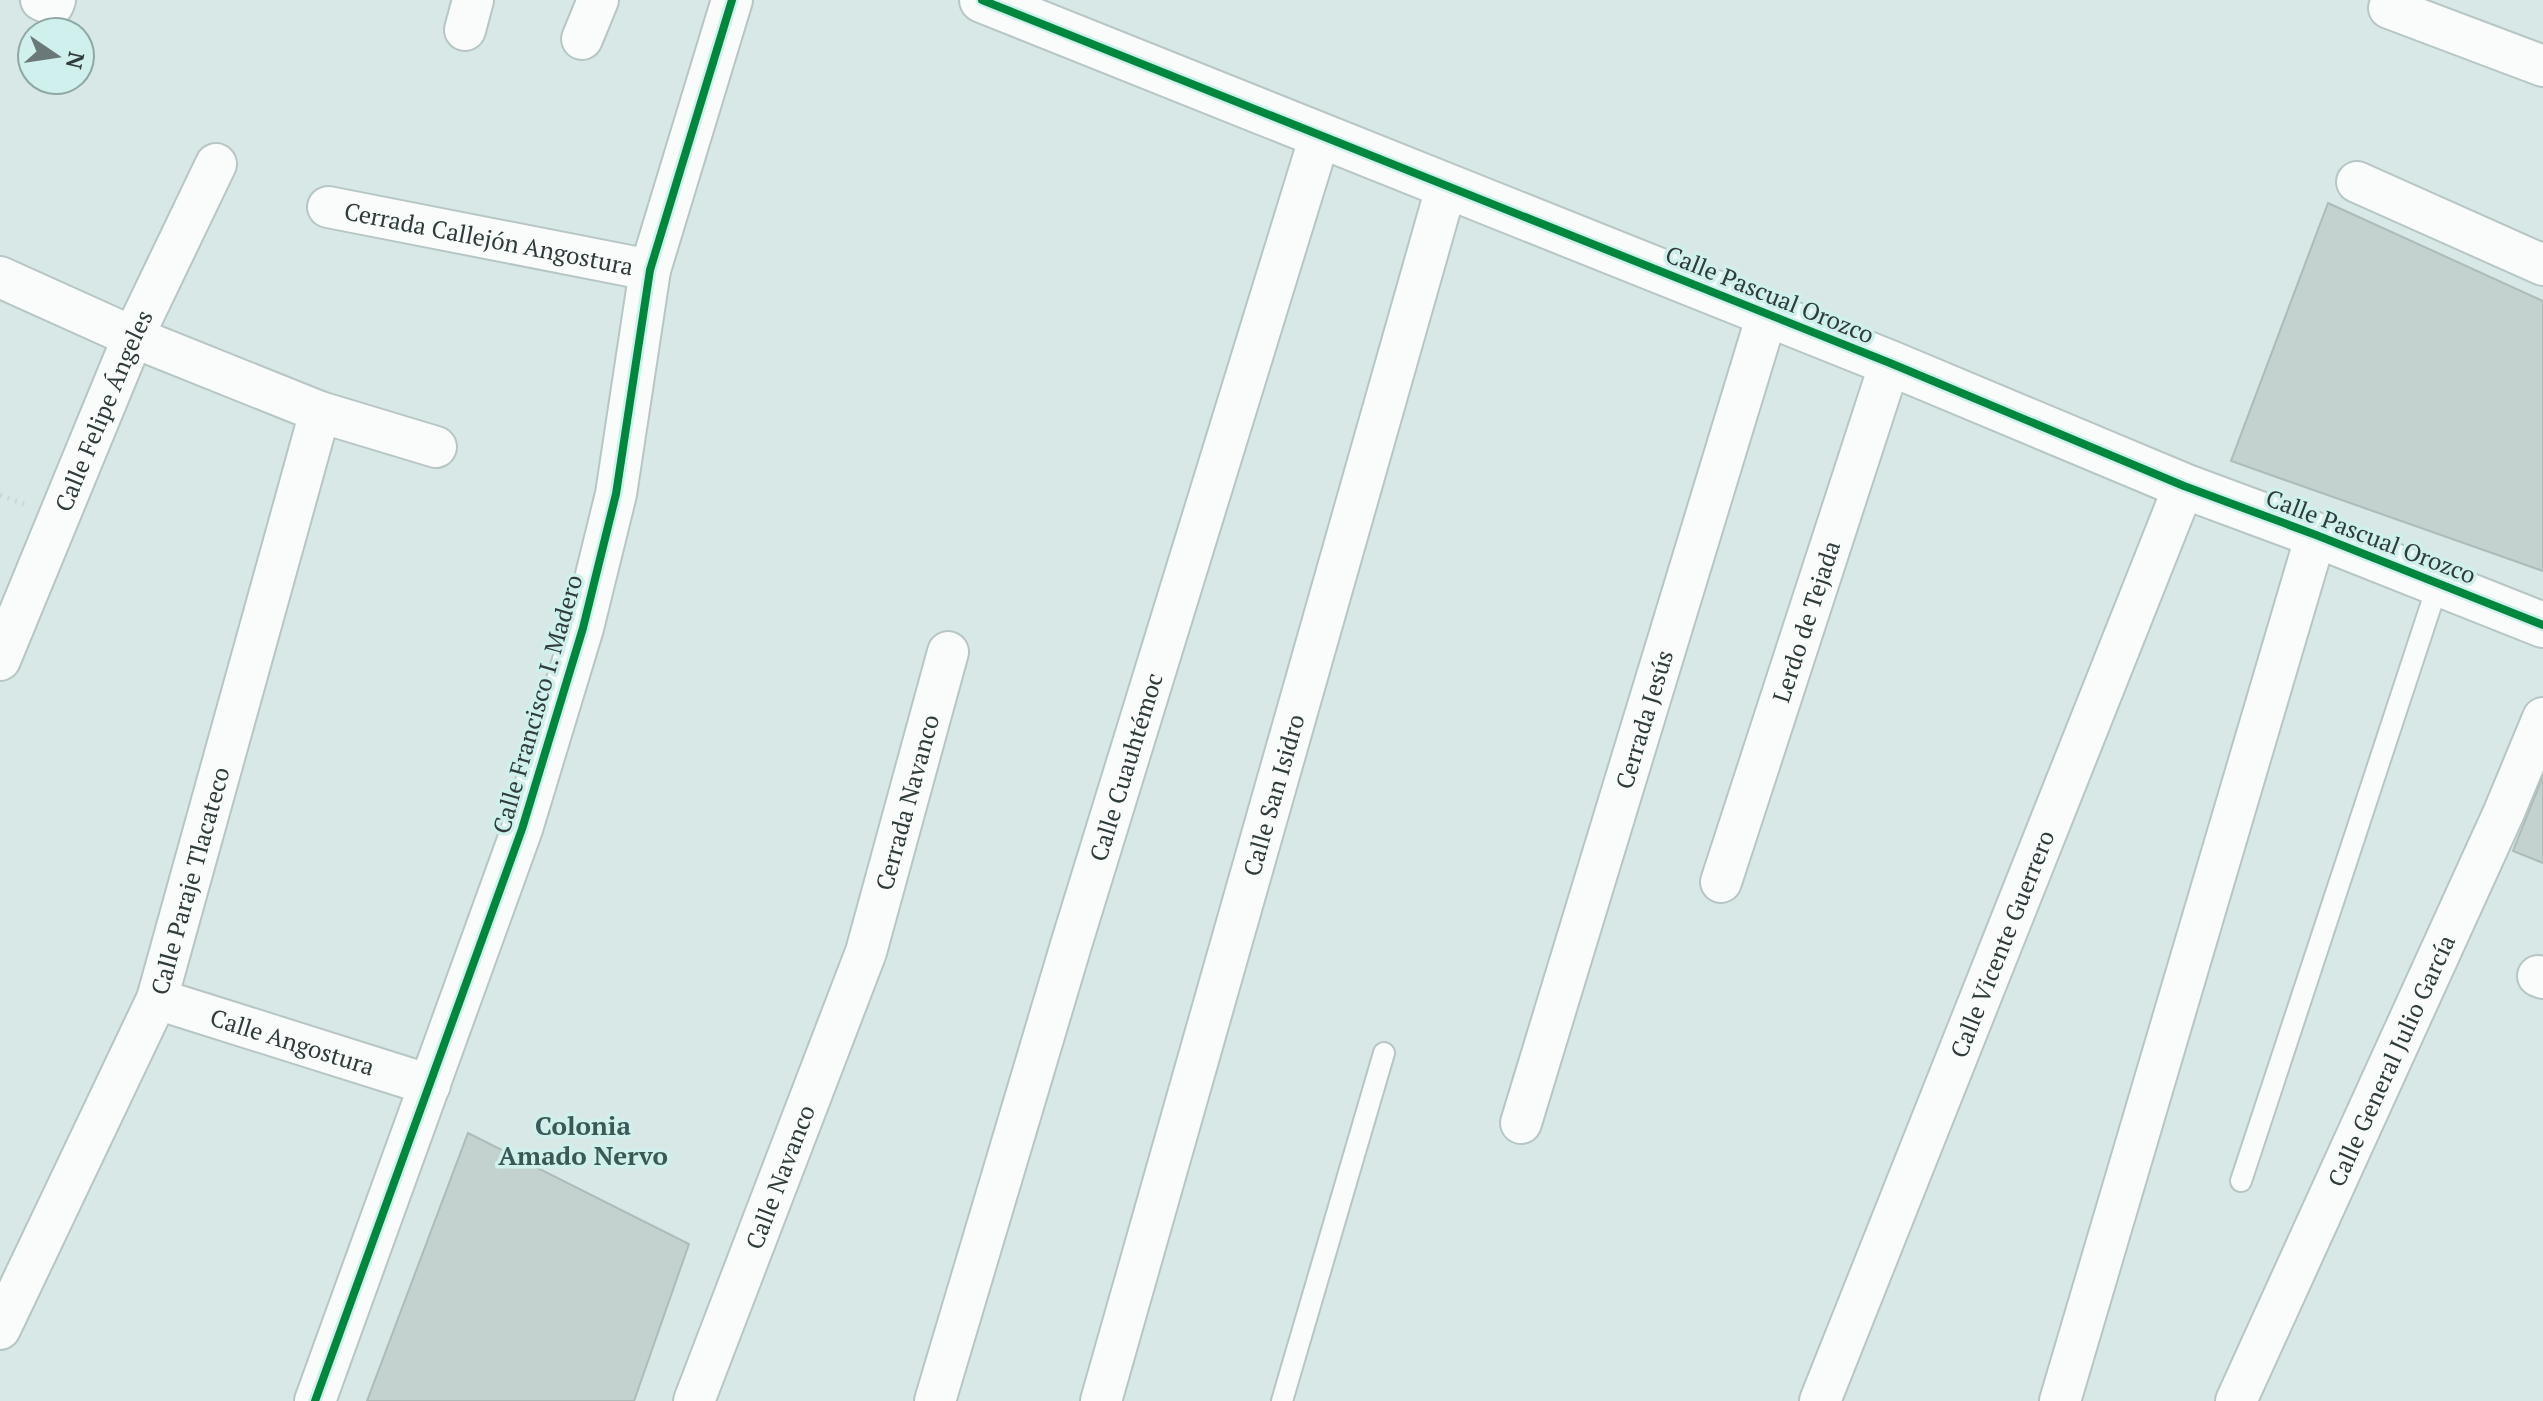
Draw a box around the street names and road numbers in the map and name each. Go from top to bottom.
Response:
street label: Cerrada Callejón Angostura [342,195,636,282]
street label: Calle Pascual Orozco [1661,238,1879,350]
street label: Calle Felipe Ángeles [47,304,160,516]
street label: Calle Pascual Orozco [2262,481,2480,591]
street label: Lerdo de Tejada [1765,537,1847,706]
street label: Calle Francisco I. Madero [485,571,589,837]
street label: Cerrada Jesús [1608,646,1680,793]
street label: Calle Cuauhtémoc [1082,669,1170,865]
street label: Calle San Isidro [1235,710,1312,880]
street label: Cerrada Navanco [868,711,946,894]
street label: Calle Paraje Tlacateco [143,763,237,998]
street label: Calle Vicente Guerrero [1942,825,2062,1062]
street label: Calle General Julio García [2320,930,2462,1192]
street label: Calle Angostura [206,1001,379,1083]
street label: Calle Navanco [738,1100,822,1254]

